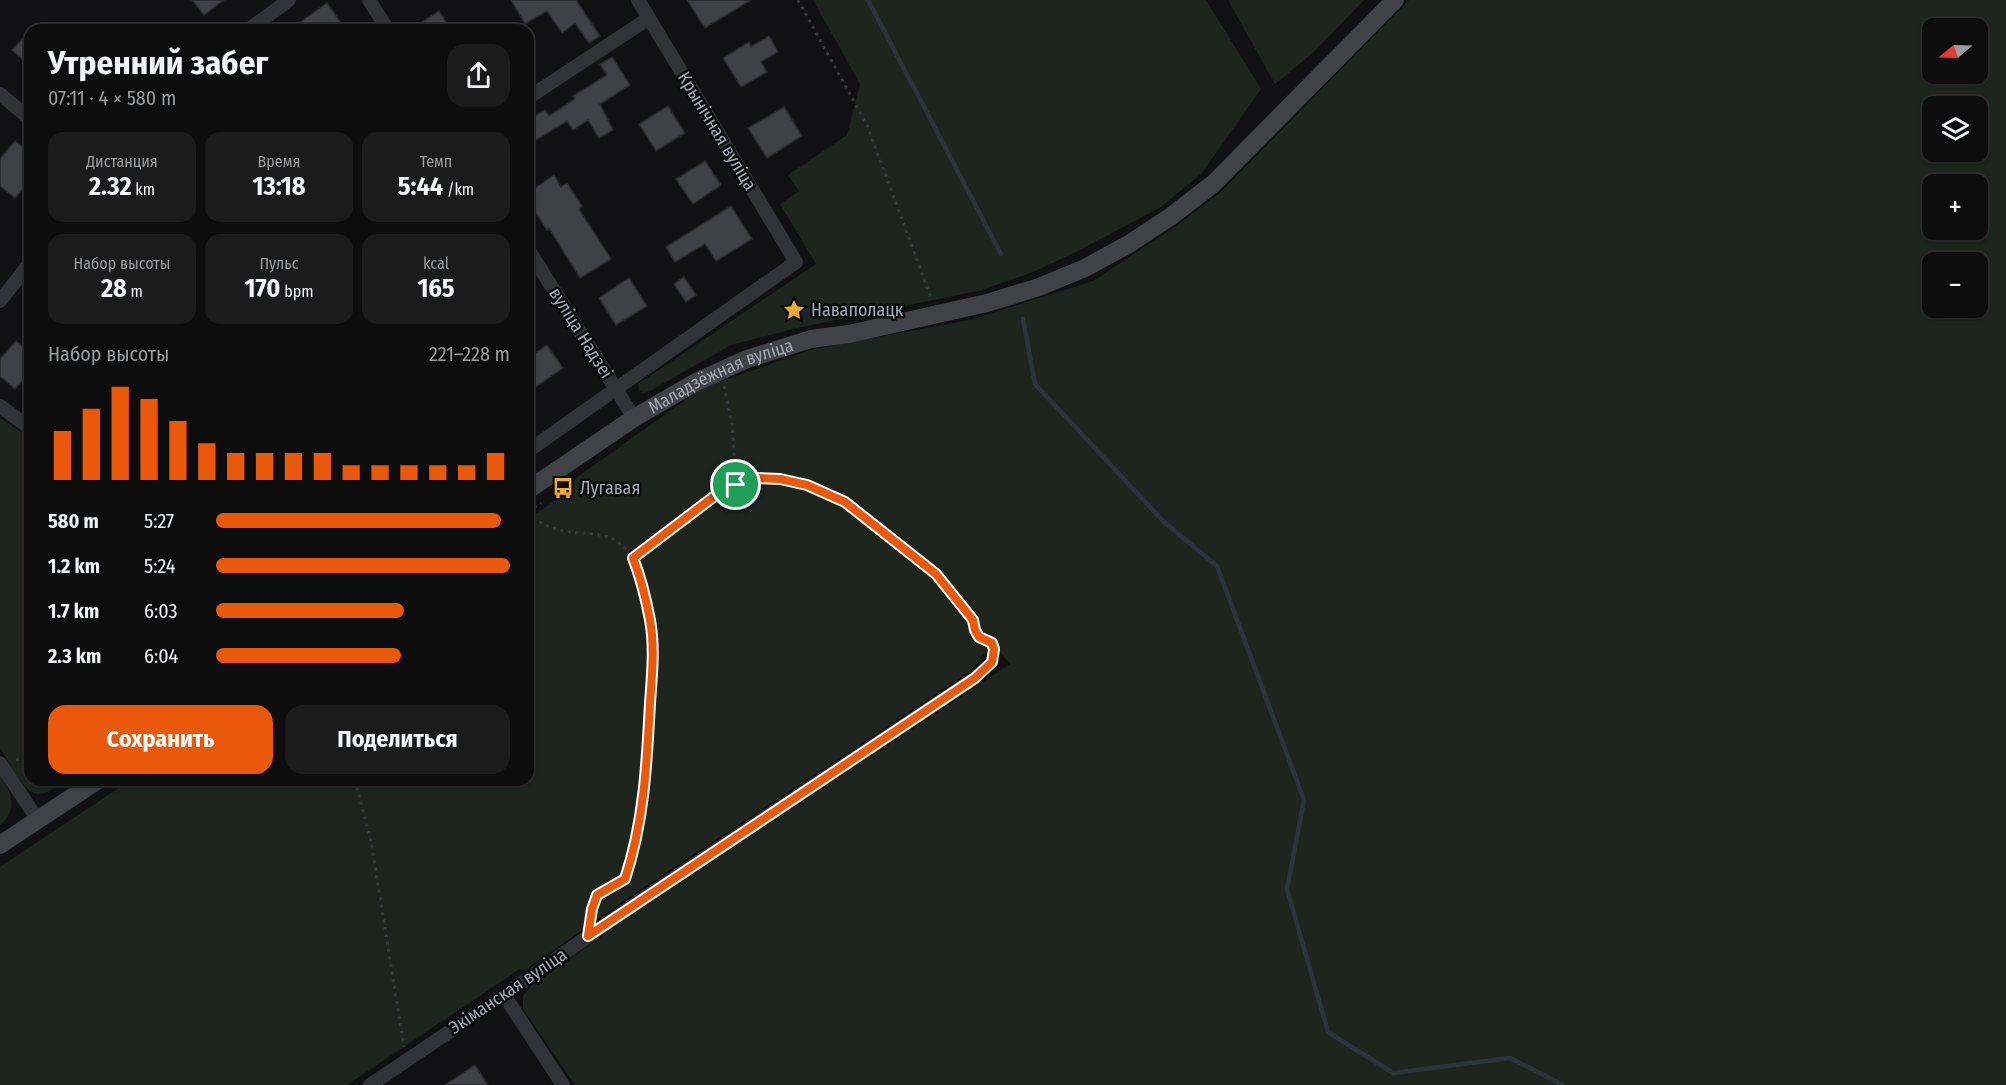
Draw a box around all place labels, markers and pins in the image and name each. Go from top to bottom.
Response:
place icon: Наваполацк [782,298,806,322]
place label: Наваполацк [811,299,904,321]
pin [710,459,761,510]
bus stop icon: Лугавая [551,476,575,500]
place label: Лугавая [580,477,640,499]

